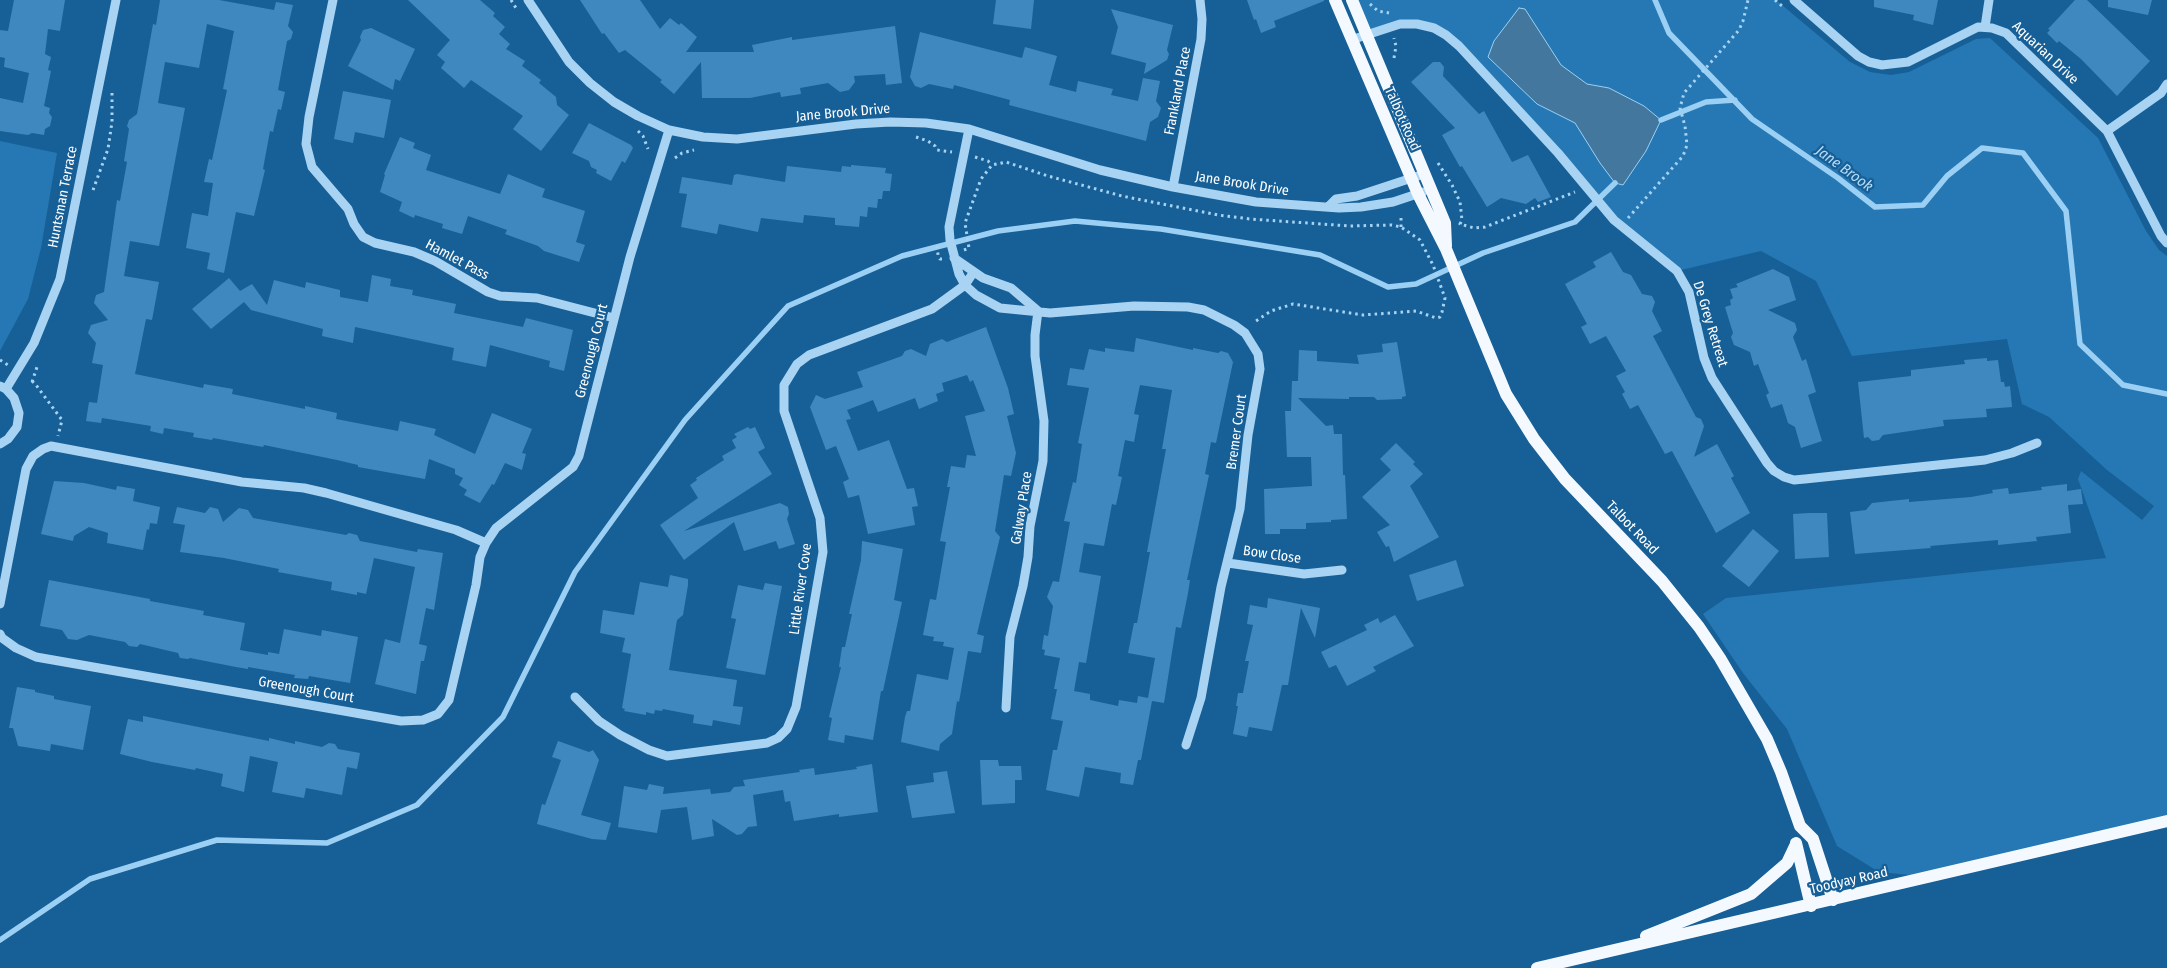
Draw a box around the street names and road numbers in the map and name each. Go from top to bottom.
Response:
street label: Aquarian Drive [2008,18,2082,88]
street label: Frankland Place [1161,45,1195,137]
street label: Talbot Road [1381,85,1423,153]
street label: Jane Brook Drive [795,101,891,125]
street label: Huntsman Terrace [45,145,81,249]
street label: Jane Brook Drive [1194,168,1290,200]
street label: Hamlet Pass [422,236,492,284]
street label: De Grey Retreat [1689,279,1731,369]
street label: Greenough Court [572,302,612,400]
street label: Bremer Court [1223,393,1251,471]
street label: Galway Place [1008,470,1036,546]
street label: Talbot Road [1602,498,1662,558]
street label: Little River Cove [786,542,816,636]
street label: Bow Close [1242,543,1302,567]
street label: Greenough Court [257,673,355,707]
street label: Toodyay Road [1809,864,1889,898]

